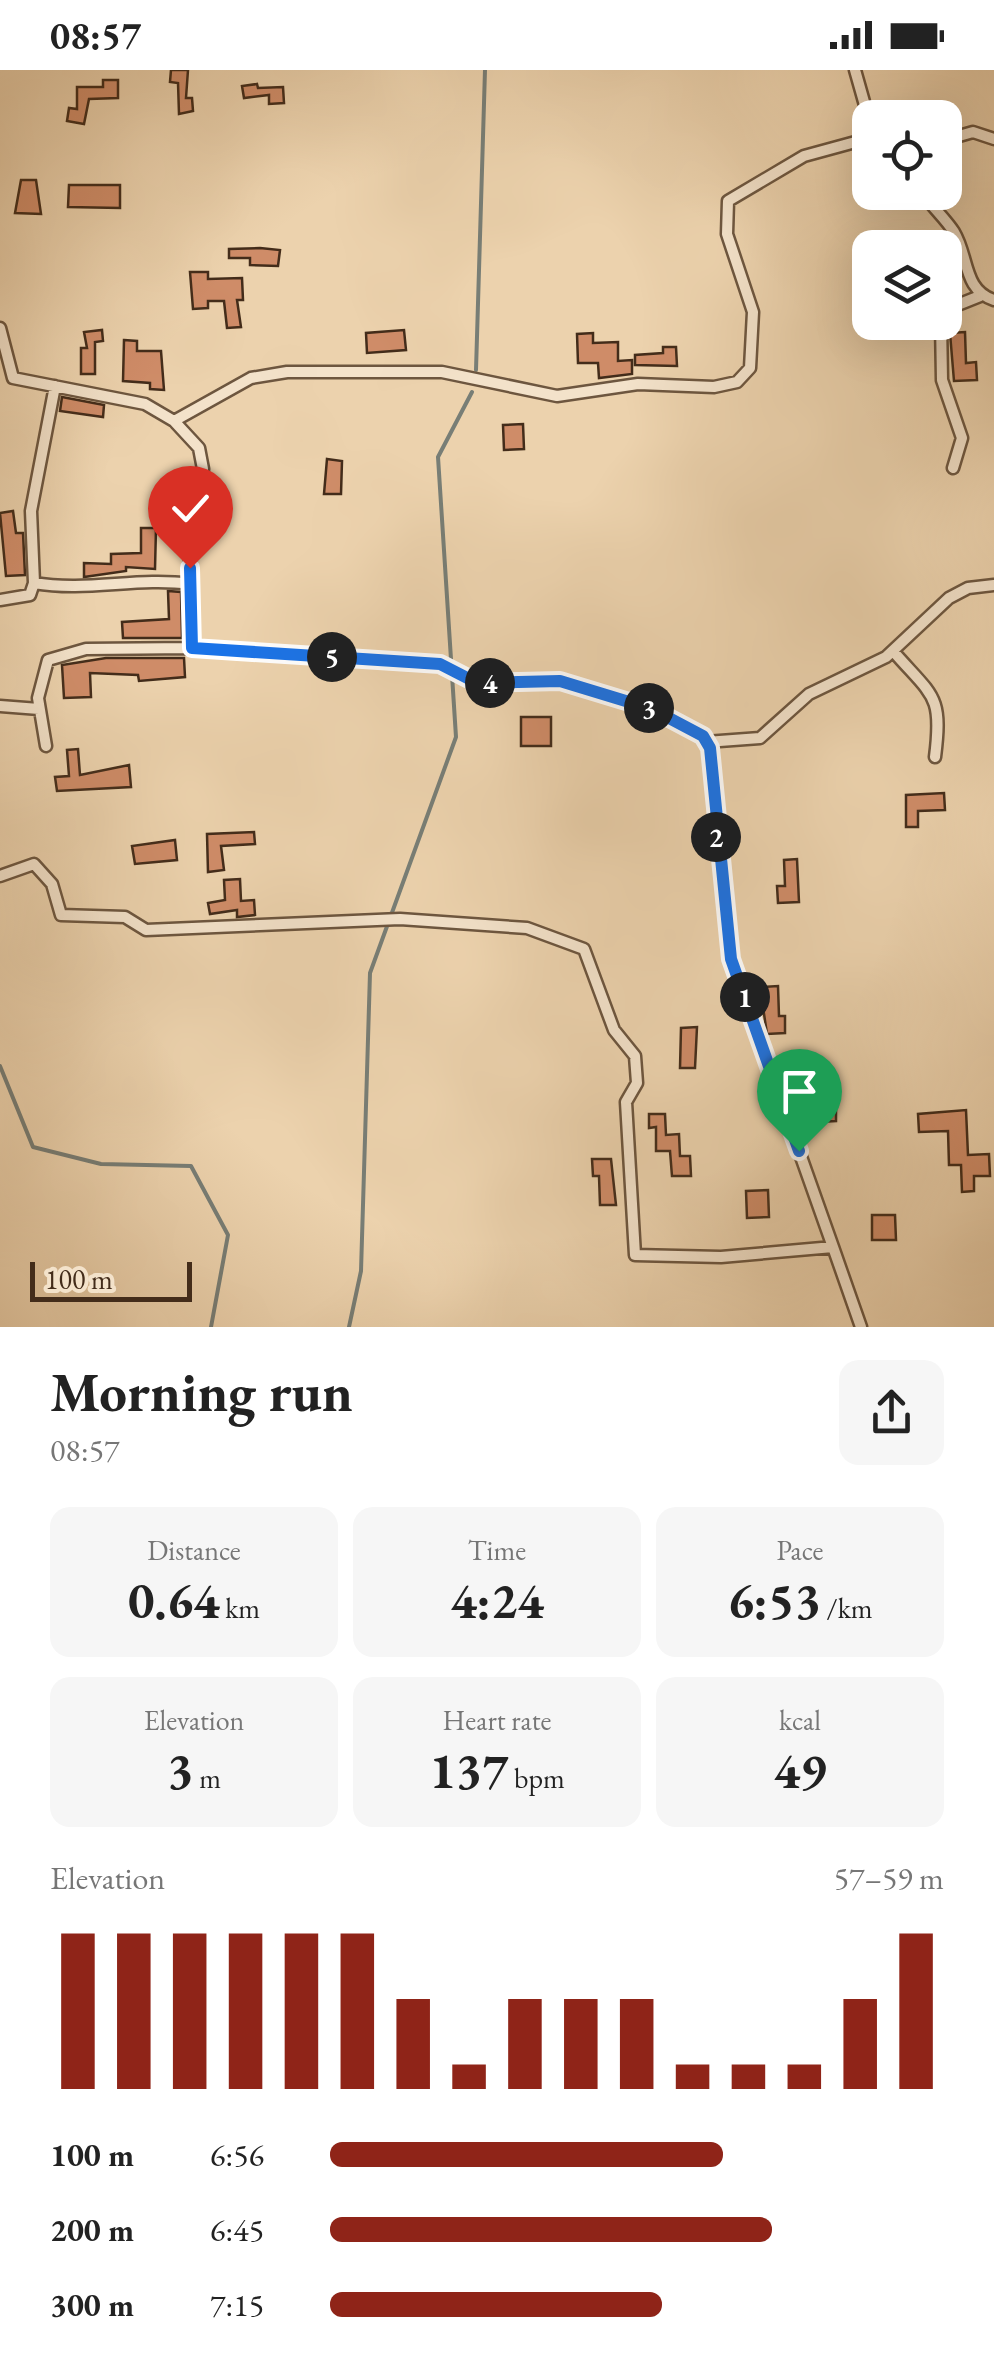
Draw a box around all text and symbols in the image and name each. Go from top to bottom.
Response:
text: 08:57 [50,11,141,60]
map controls [852,100,962,340]
button: locate [852,100,962,210]
button: layers [852,230,962,340]
pin [148,466,233,569]
icon: check [163,481,218,536]
pin: 5 [307,632,357,682]
text: 5 [325,639,339,675]
pin: 4 [465,658,515,708]
text: 4 [483,665,497,701]
pin: 3 [624,683,674,733]
text: 3 [642,690,656,726]
pin: 2 [691,812,741,862]
text: 2 [709,819,723,855]
pin: 1 [720,972,770,1022]
text: 1 [738,979,752,1015]
pin [757,1049,842,1152]
icon: arrive [772,1064,827,1119]
scale bar [30,1257,192,1302]
text: 100 m [45,1261,113,1297]
text: Morning run [50,1356,353,1427]
button: share [839,1360,944,1465]
text: 08:57 [50,1429,119,1471]
text: Distance [147,1532,241,1568]
text: Time [468,1532,526,1568]
text: Pace [777,1532,823,1568]
text: 0.64 [128,1568,220,1633]
text: 4:24 [450,1568,544,1633]
text: 6:53 [727,1568,821,1633]
text: km [220,1590,260,1626]
text: /km [821,1590,873,1626]
text: Elevation [144,1702,244,1738]
text: Heart rate [443,1702,551,1738]
text: kcal [779,1702,821,1738]
text: 3 [167,1738,194,1803]
text: 137 [429,1738,509,1803]
text: 49 [774,1738,826,1803]
text: m [194,1760,221,1796]
text: bpm [509,1760,565,1796]
text: Elevation [50,1857,165,1899]
text: 57–59 m [834,1857,944,1899]
text: 100 m [50,2134,134,2176]
text: 6:56 [210,2134,264,2176]
text: 200 m [50,2209,134,2251]
text: 6:45 [210,2209,264,2251]
text: 300 m [50,2284,134,2326]
text: 7:15 [210,2284,264,2326]

